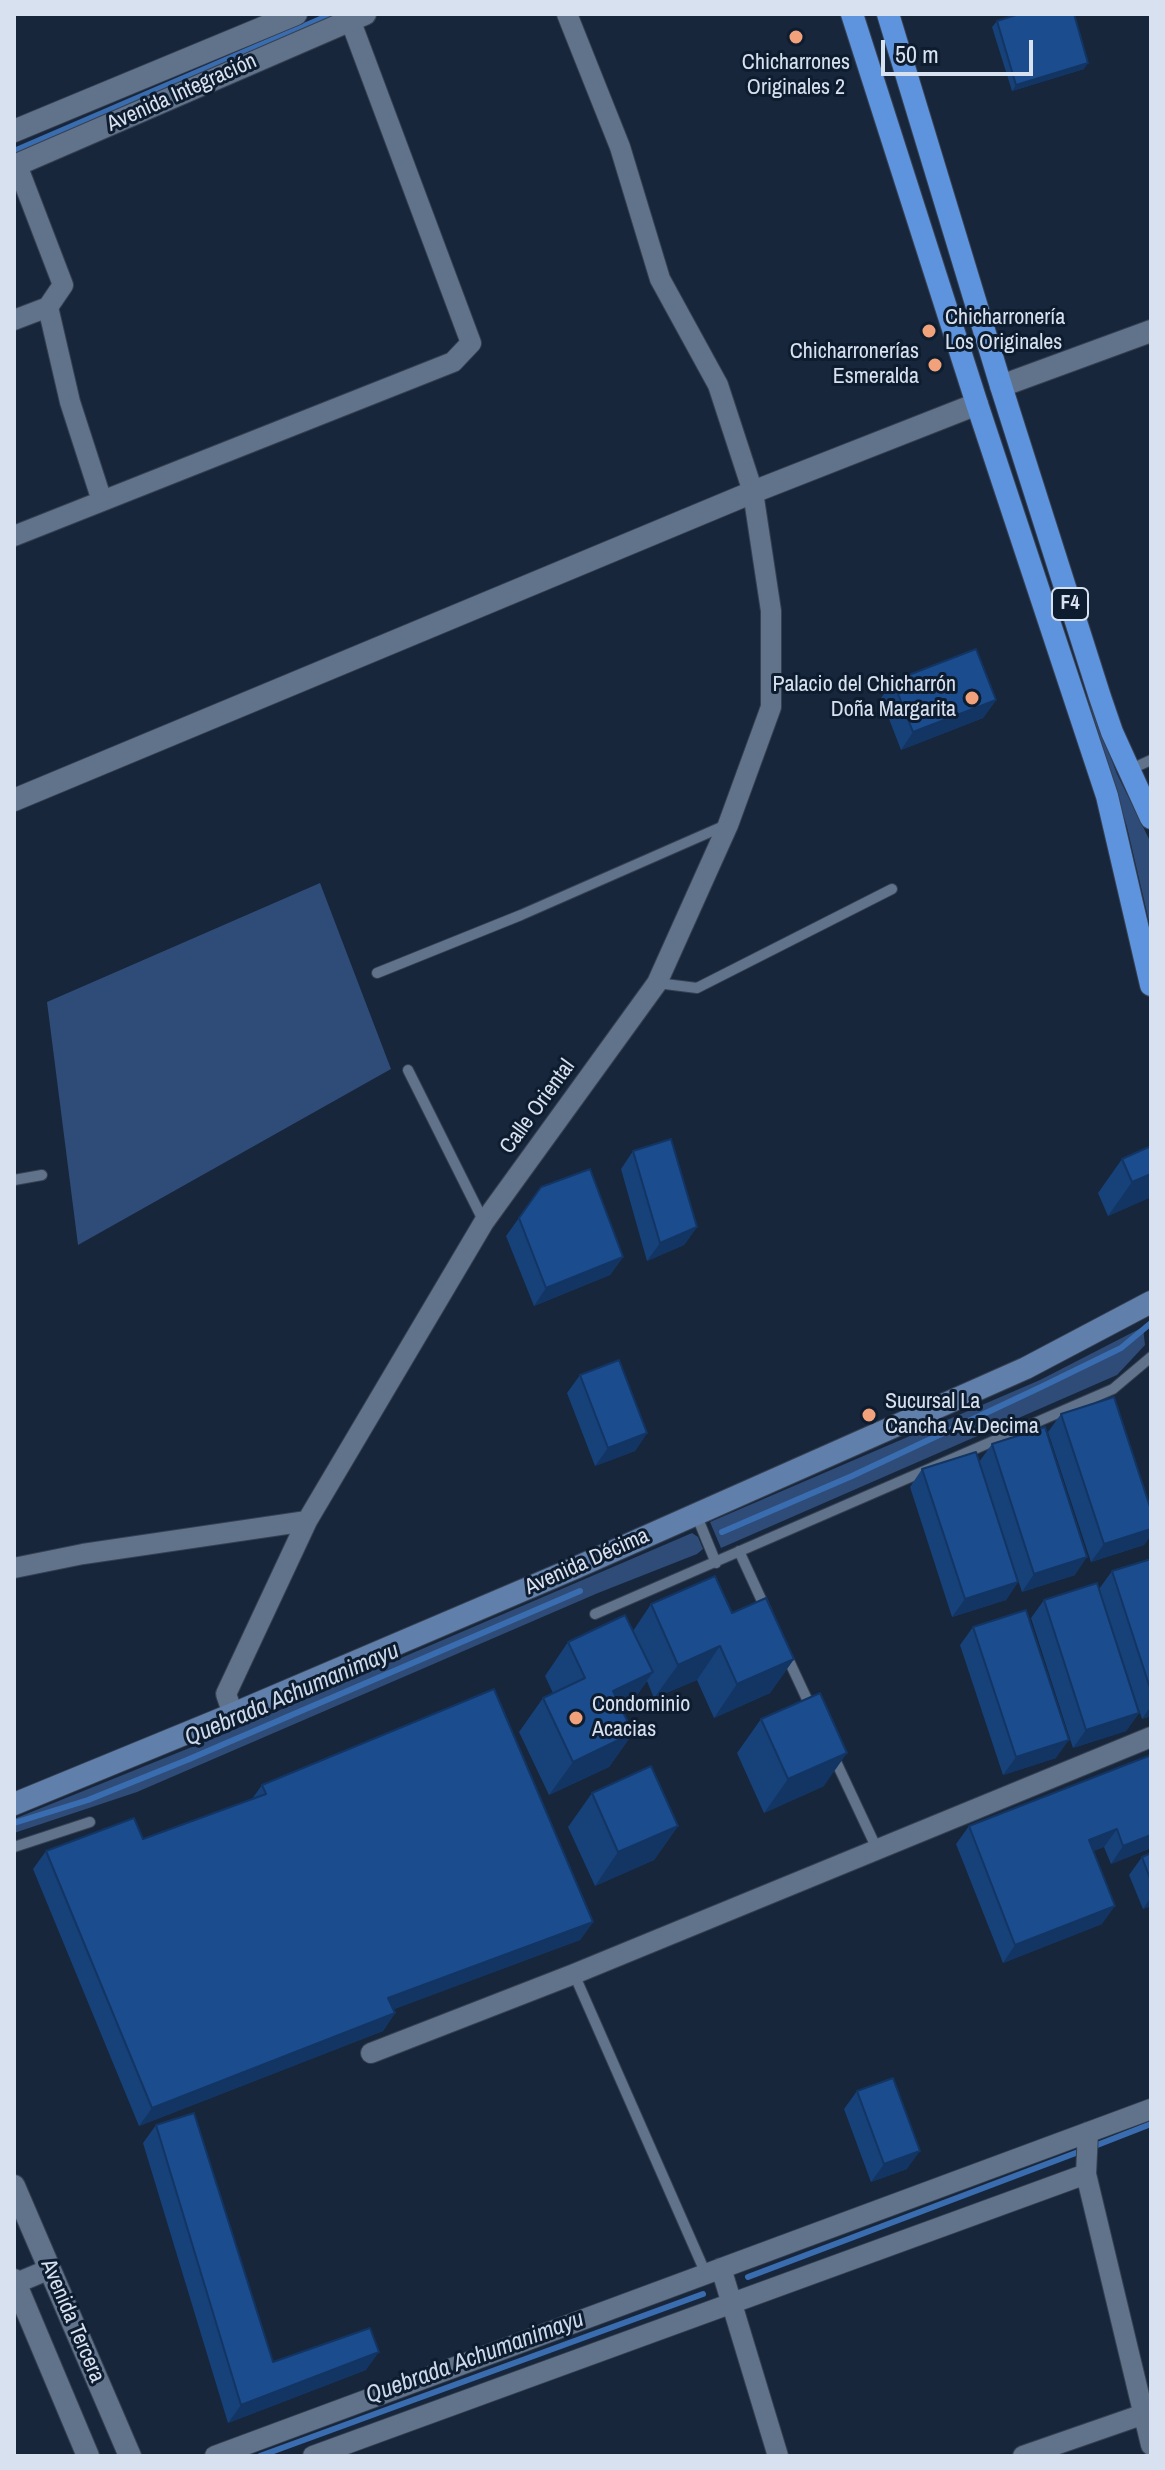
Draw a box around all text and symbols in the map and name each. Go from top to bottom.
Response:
scale bar [885,24,1037,74]
marker: Chicharrones Originales 2 [787,28,805,46]
text: 50 m [895,38,939,70]
street label: Avenida Integración [103,48,261,138]
place label: Chicharrones Originales 2 [742,50,850,102]
place label: Chicharronería Los Originales [945,305,1065,356]
marker: Chicharronería Los Originales [920,322,938,340]
place label: Chicharronerías Esmeralda [790,339,919,390]
marker: Chicharronerías Esmeralda [926,356,944,374]
road number: F4 [1052,588,1088,620]
place label: Palacio del Chicharrón Doña Margarita [772,672,956,724]
marker: Palacio del Chicharrón Doña Margarita [963,689,981,707]
street label: Calle Oriental [495,1055,581,1159]
place label: Sucursal La Cancha Av.Decima [885,1389,1039,1440]
marker: Sucursal La Cancha Av.Decima [860,1406,878,1424]
street label: Avenida Décima [521,1523,653,1601]
water label: Quebrada Achumanimayu [181,1637,403,1753]
place label: Condominio Acacias [592,1692,690,1744]
marker: Condominio Acacias [567,1709,585,1727]
street label: Avenida Tercera [34,2256,110,2386]
water label: Quebrada Achumanimayu [362,2305,588,2411]

